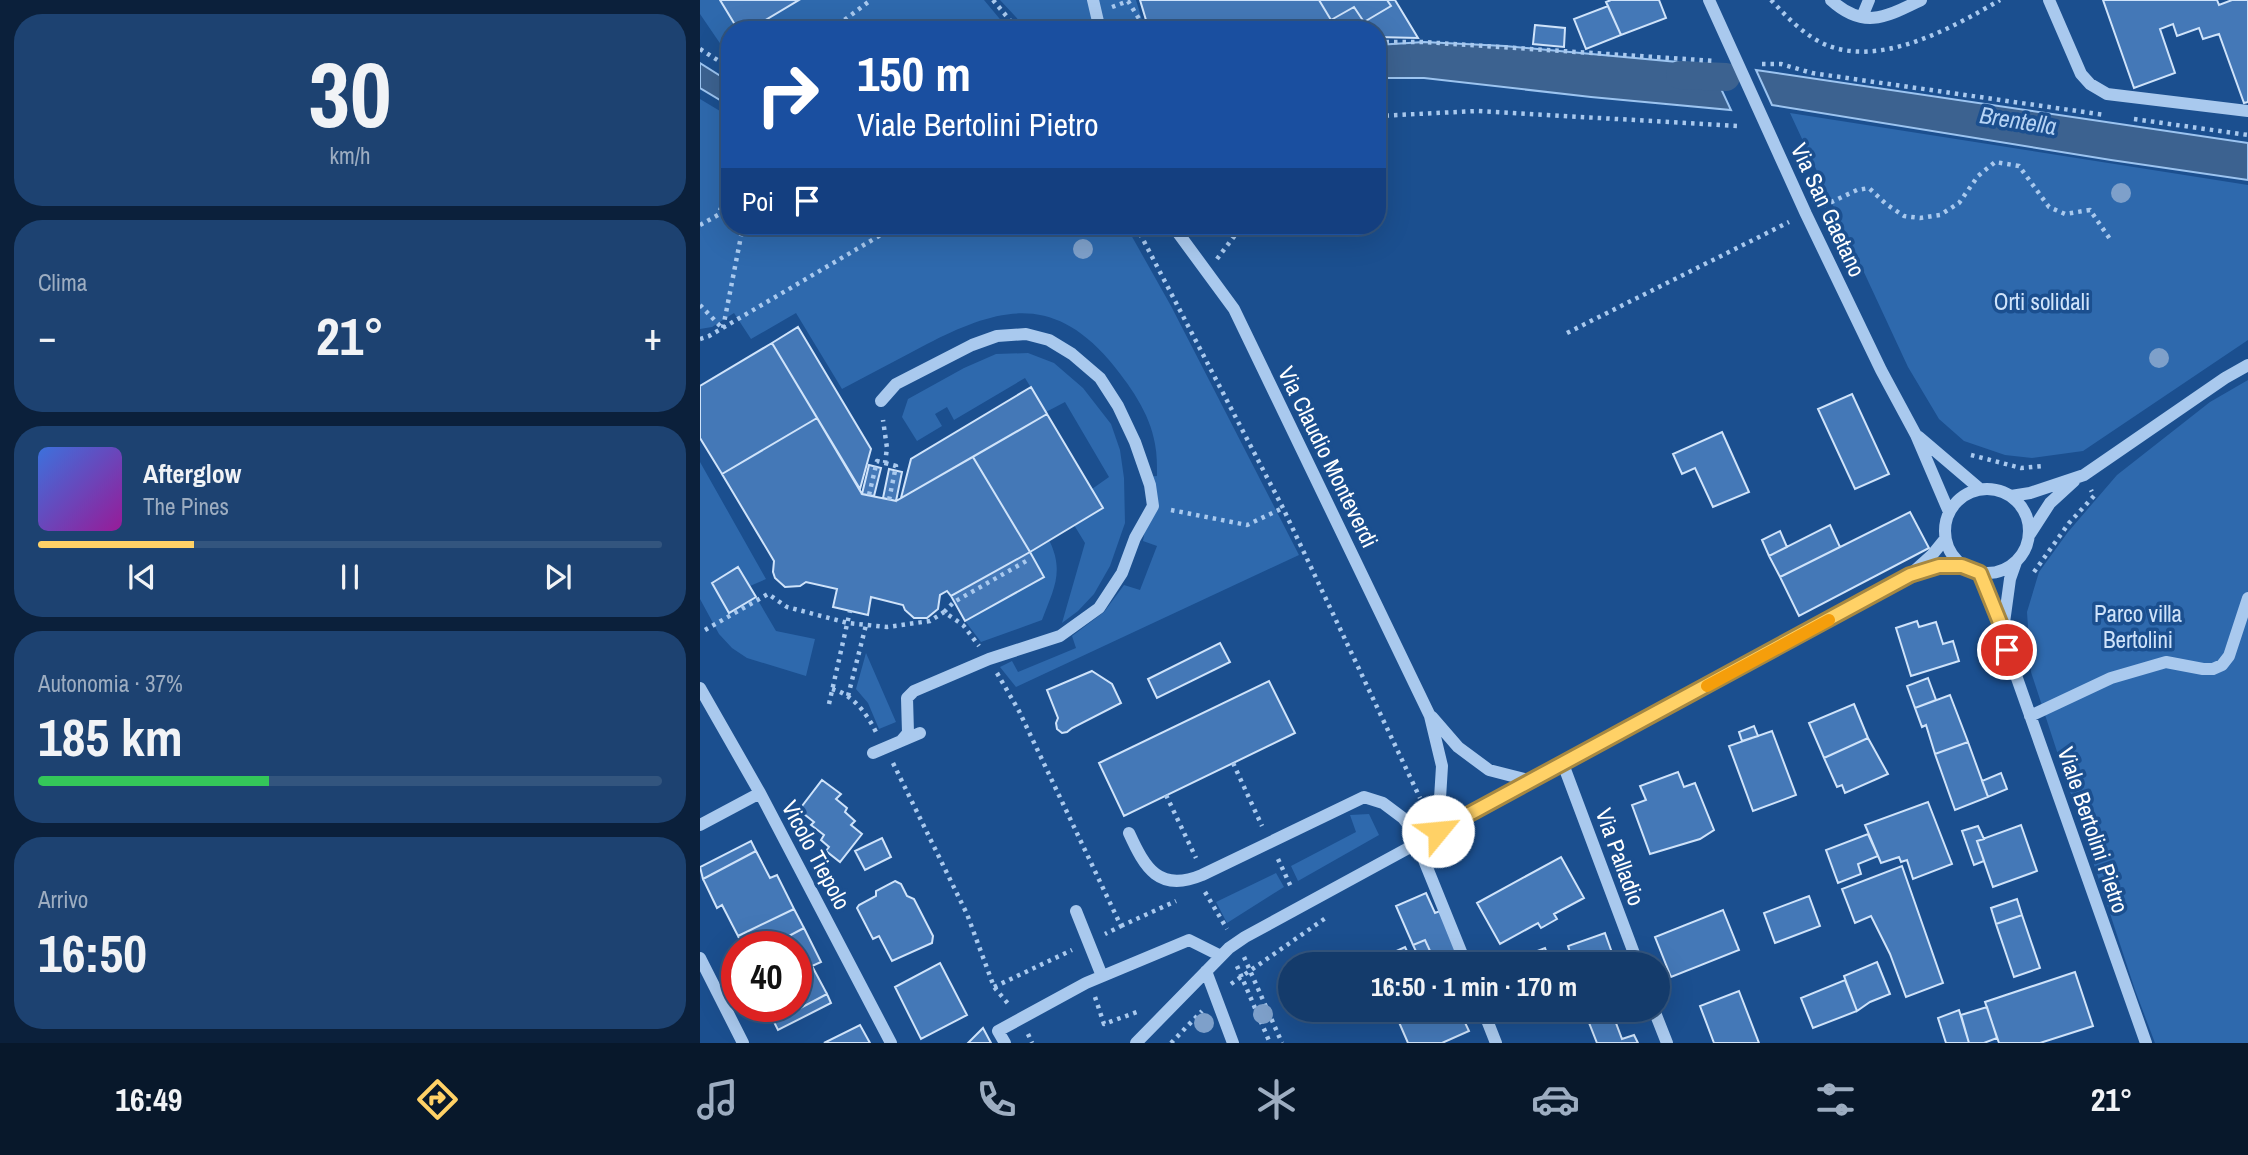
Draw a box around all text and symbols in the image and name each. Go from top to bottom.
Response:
text: 30 [309,33,392,155]
text: 150 m [857,40,971,106]
icon: right [742,49,833,140]
water label: Brentella [1977,98,2059,142]
text: Viale Bertolini Pietro [857,103,1099,146]
street label: Via San Gaetano [1784,138,1873,282]
text: km/h [330,140,370,171]
icon: arrive [788,182,826,220]
text: Poi [742,184,774,219]
text: Clima [38,267,87,298]
park label: Orti solidali [1994,286,2090,317]
text: 21° [316,301,384,371]
text: − [38,311,56,362]
text: + [644,311,662,362]
street label: Via Claudio Monteverdi [1271,361,1386,552]
text: Afterglow [143,456,241,491]
text: The Pines [143,491,229,522]
icon: previous [123,558,161,596]
icon: pause [331,558,369,596]
icon: next [539,558,577,596]
park label: Parco villa Bertolini [2094,598,2183,655]
pin [1977,620,2037,680]
icon: arrive [1988,631,2026,669]
text: Autonomia · 37% [38,668,183,699]
text: 185 km [38,702,183,772]
street label: Viale Bertolini Pietro [2051,743,2136,917]
position arrow [1401,794,1475,868]
street label: Vicolo Tiepolo [775,795,858,915]
street label: Via Palladio [1589,804,1652,910]
text: Arrivo [38,884,88,915]
text: 16:50 [38,918,147,988]
speed limit sign: 40 [721,931,812,1022]
text: 16:50 · 1 min · 170 m [1371,969,1577,1004]
icon: directions [413,1075,462,1124]
icon: music [693,1075,742,1124]
icon: phone [972,1075,1021,1124]
icon: climate [1252,1075,1301,1124]
icon: car [1531,1075,1580,1124]
icon: filters [1811,1075,1860,1124]
text: 16:49 [115,1078,182,1121]
text: 21° [2091,1078,2133,1121]

